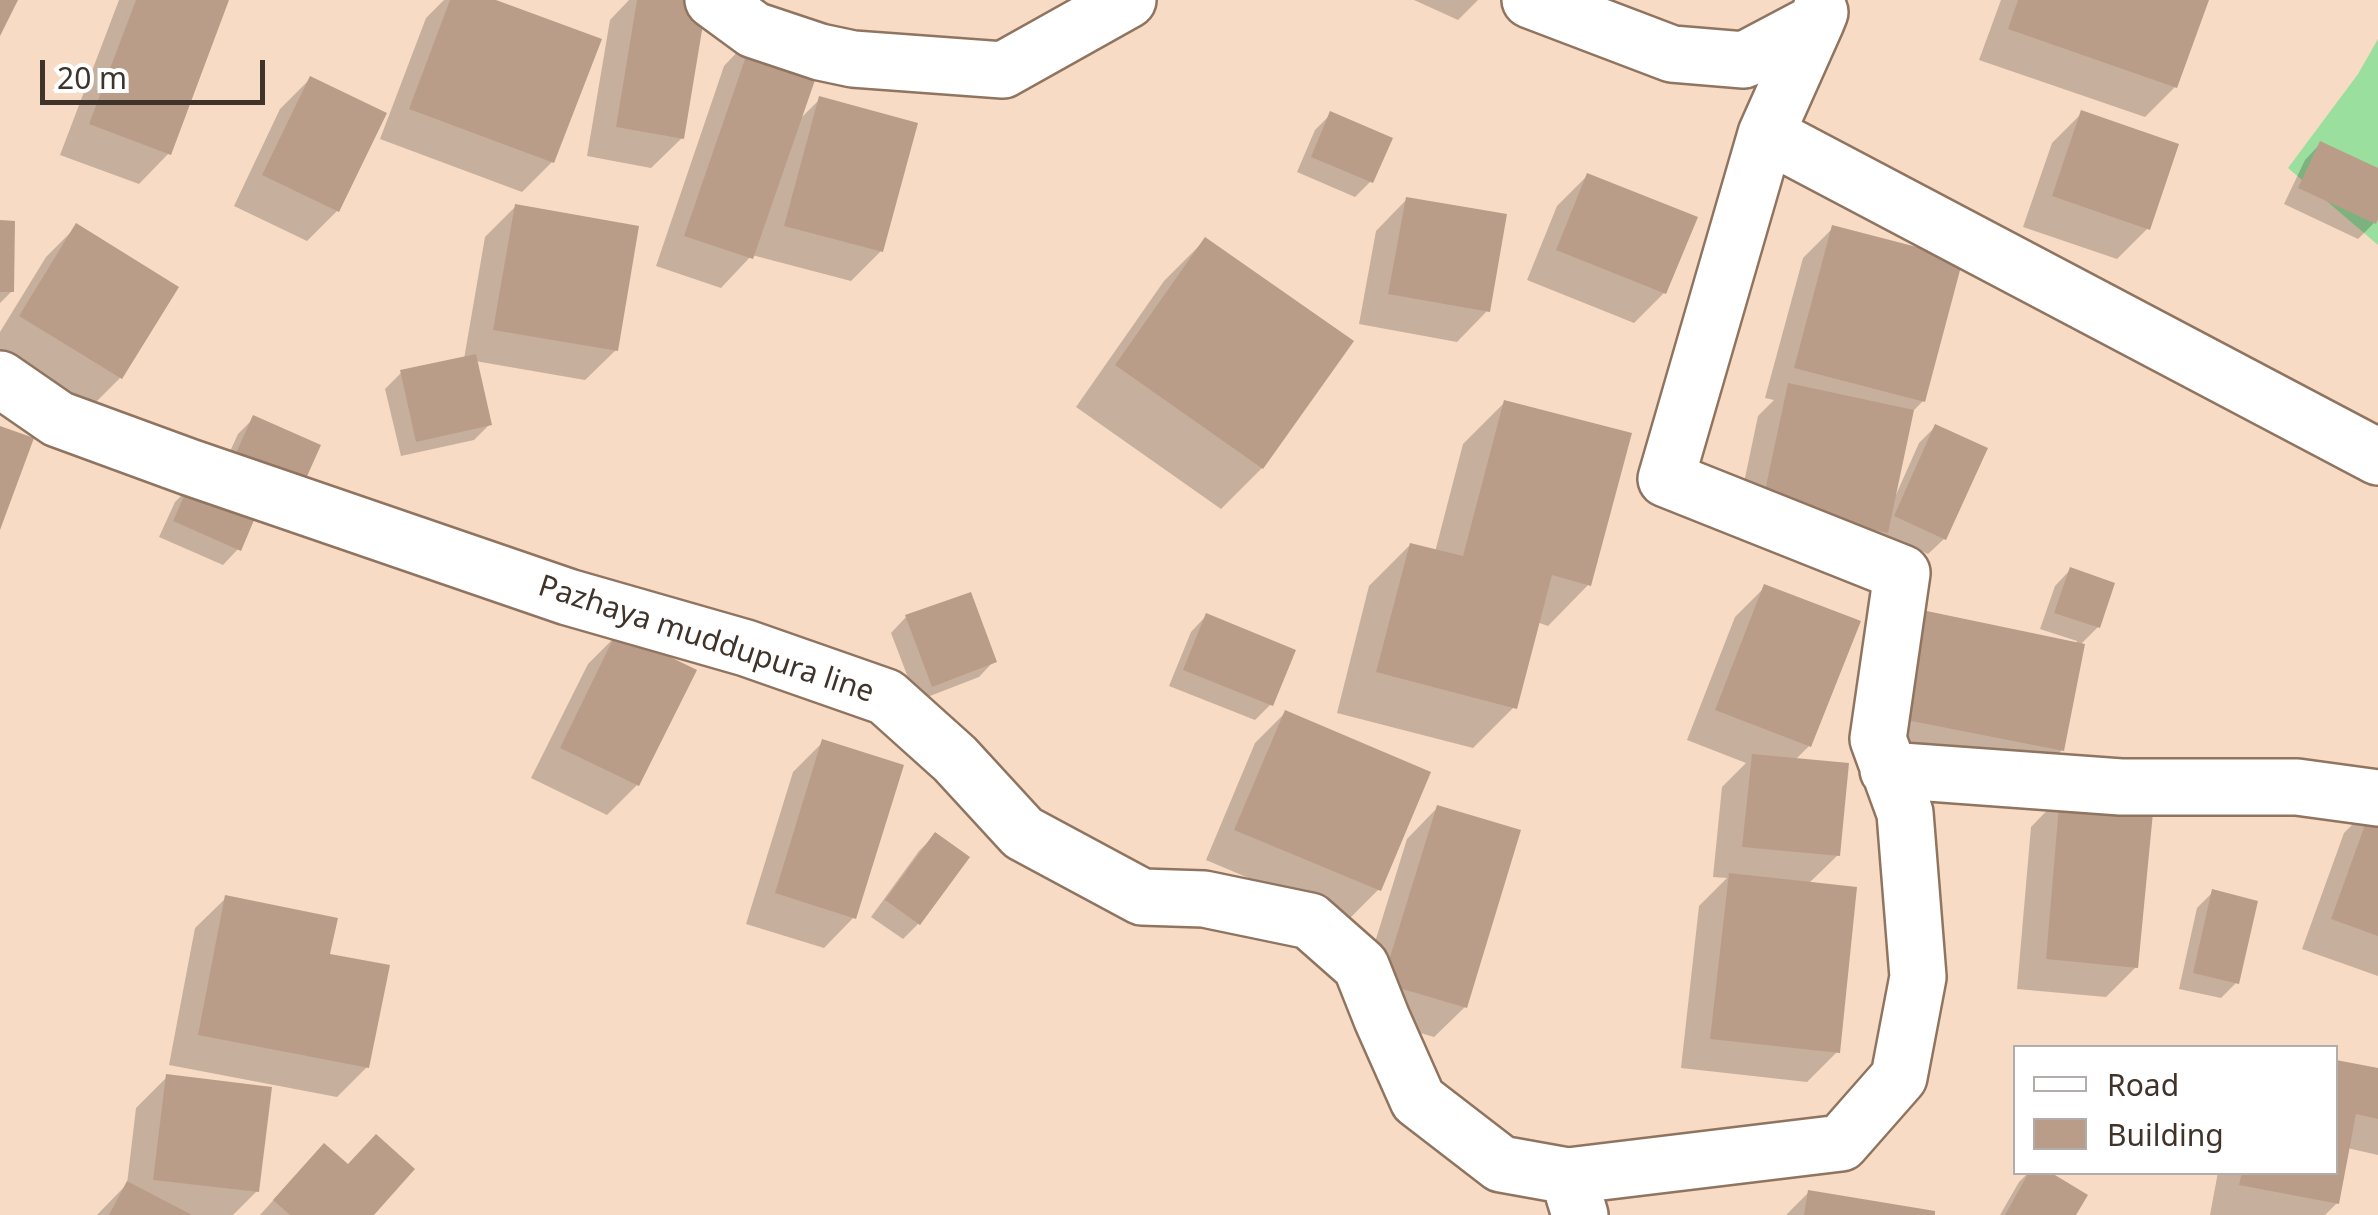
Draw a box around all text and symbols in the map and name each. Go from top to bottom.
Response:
scale bar [45,40,270,102]
text: 20 m [57,57,127,98]
street label: Pazhaya muddupura line [534,569,878,711]
legend [2013,1045,2338,1175]
text: Road [2107,1064,2179,1105]
text: Building [2107,1114,2224,1155]

